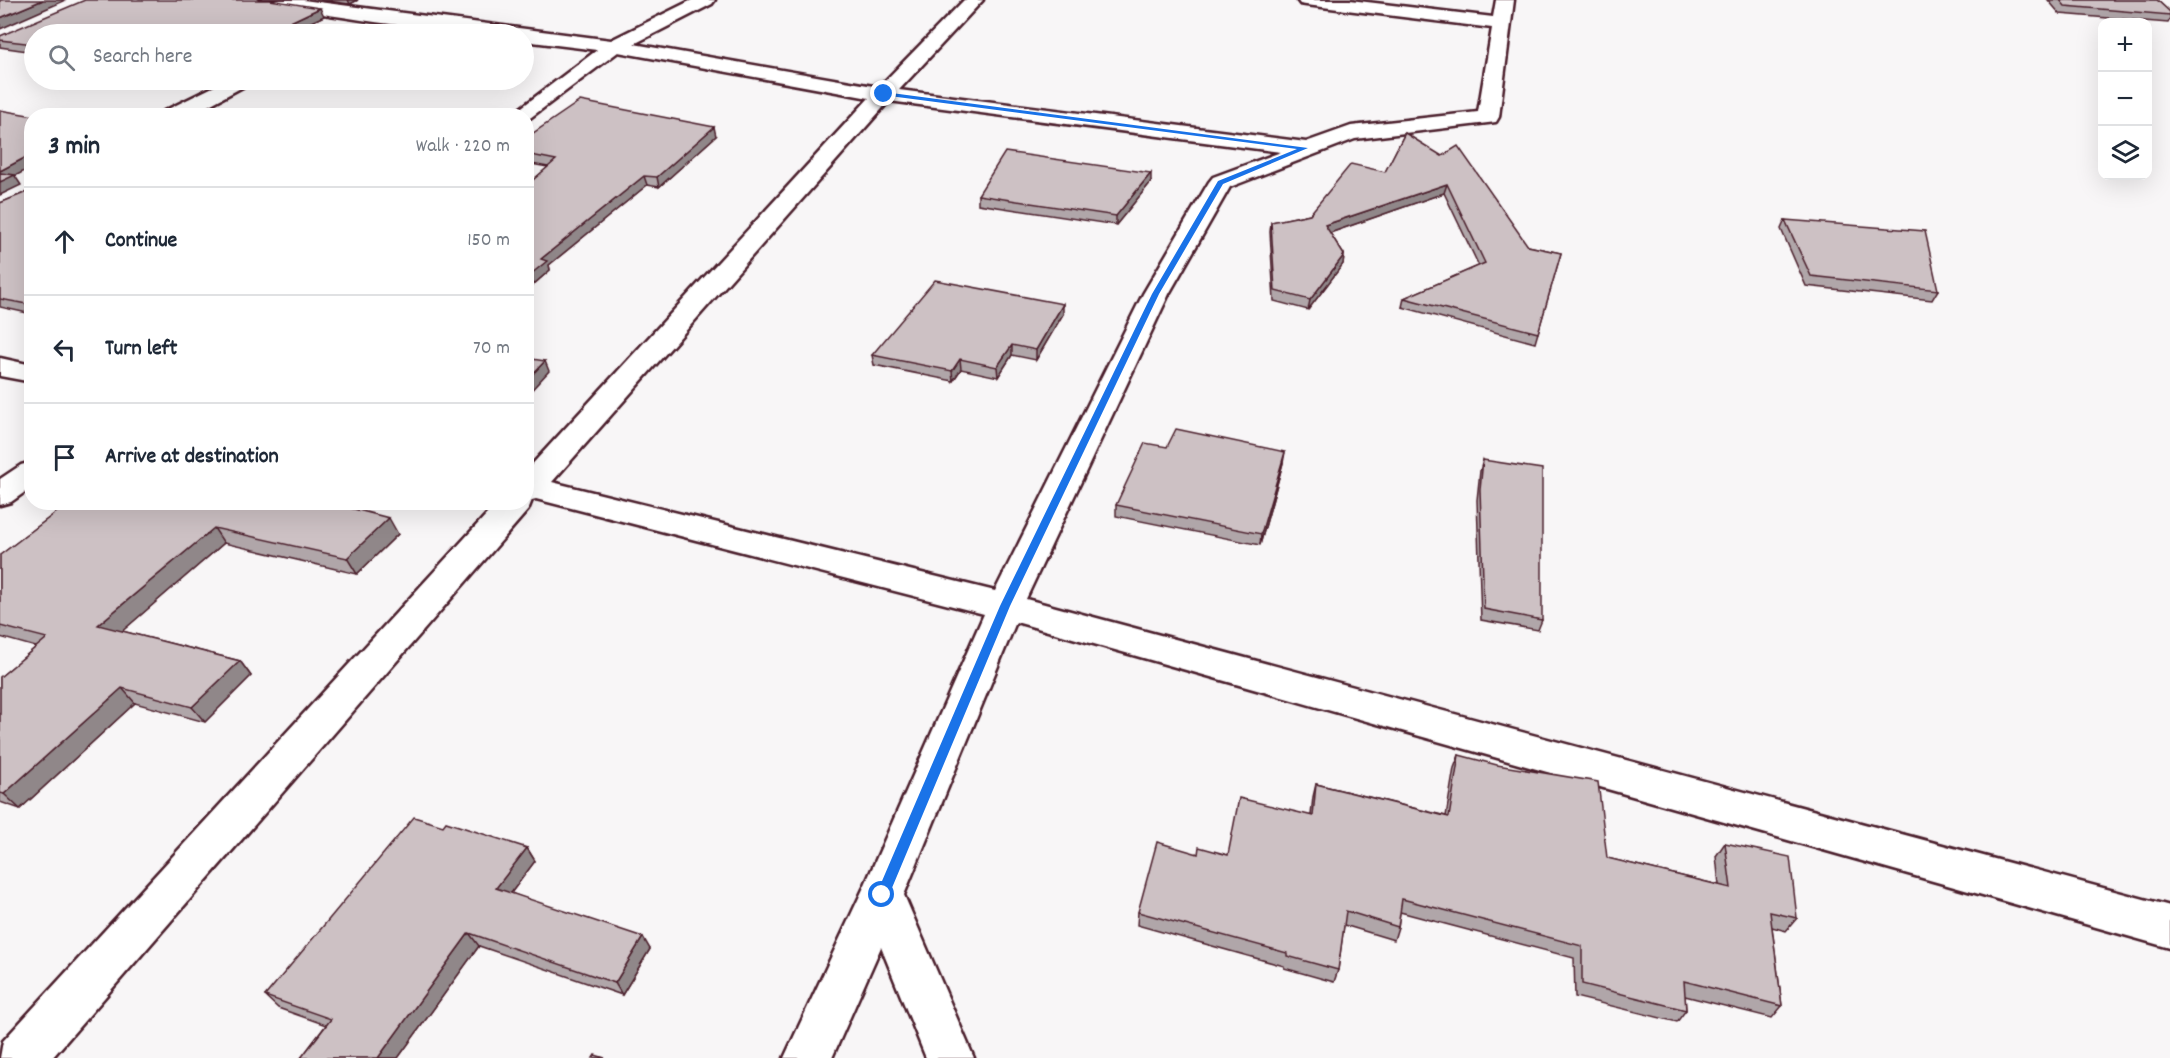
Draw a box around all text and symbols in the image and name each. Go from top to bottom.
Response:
map controls [2098,18,2152,180]
button: + [2098,18,2152,72]
search box [24,24,534,90]
icon: search [45,41,78,74]
text: Search here [93,42,192,73]
button: − [2098,72,2152,126]
route end [870,80,896,106]
button: layers [2098,126,2152,180]
text: 3 min [48,129,100,166]
text: Walk · 220 m [416,133,510,161]
icon: ahead [48,225,81,258]
text: Continue [105,226,177,257]
text: 150 m [467,227,510,255]
icon: left [48,333,81,366]
text: Turn left [105,334,177,365]
text: 70 m [473,335,510,363]
icon: arrive [48,441,81,474]
text: Arrive at destination [105,442,279,473]
route start [868,881,894,907]

